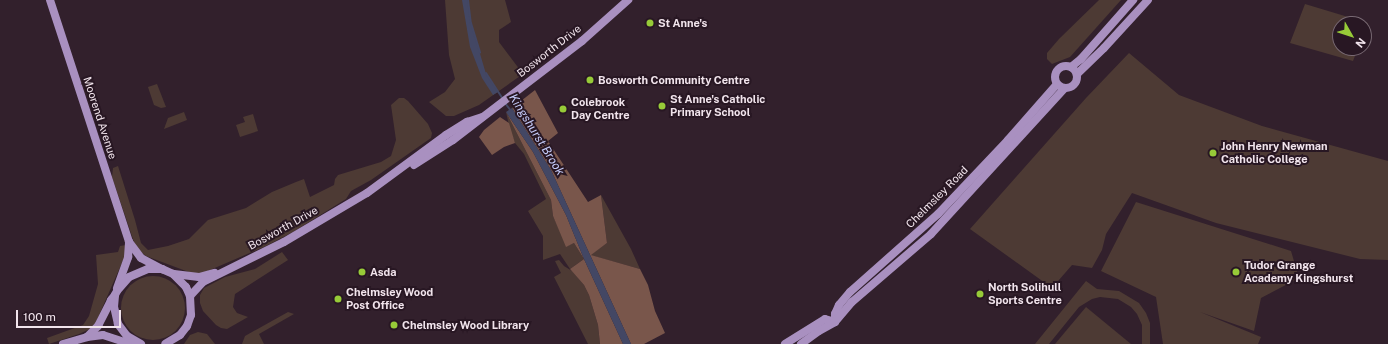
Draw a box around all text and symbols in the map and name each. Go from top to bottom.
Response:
place label: St Anne's [658,16,707,30]
north arrow [1332,16,1372,56]
marker: St Anne's [645,18,655,28]
street label: Bosworth Drive [514,22,584,80]
text: N [1353,36,1368,50]
place label: Bosworth Community Centre [598,73,750,87]
street label: Moorend Avenue [80,75,120,161]
marker: Bosworth Community Centre [585,75,595,85]
water label: Kingshurst Brook [505,92,567,178]
place label: St Anne's Catholic Primary School [670,93,765,119]
place label: Colebrook Day Centre [571,96,630,122]
marker: St Anne's Catholic Primary School [657,101,667,111]
marker: Colebrook Day Centre [558,104,568,114]
place label: John Henry Newman Catholic College [1221,140,1328,166]
marker: John Henry Newman Catholic College [1208,148,1218,158]
street label: Chelmsley Road [903,163,971,231]
street label: Bosworth Drive [246,203,320,253]
place label: Tudor Grange Academy Kingshurst [1244,259,1353,285]
place label: Asda [370,265,397,279]
marker: Asda [357,267,367,277]
marker: Tudor Grange Academy Kingshurst [1231,267,1241,277]
place label: North Solihull Sports Centre [988,281,1062,307]
place label: Chelmsley Wood Post Office [346,286,433,312]
marker: North Solihull Sports Centre [975,289,985,299]
marker: Chelmsley Wood Post Office [333,294,343,304]
scale bar [18,302,123,328]
text: 100 m [23,310,56,324]
place label: Chelmsley Wood Library [402,318,529,332]
marker: Chelmsley Wood Library [389,320,399,330]

